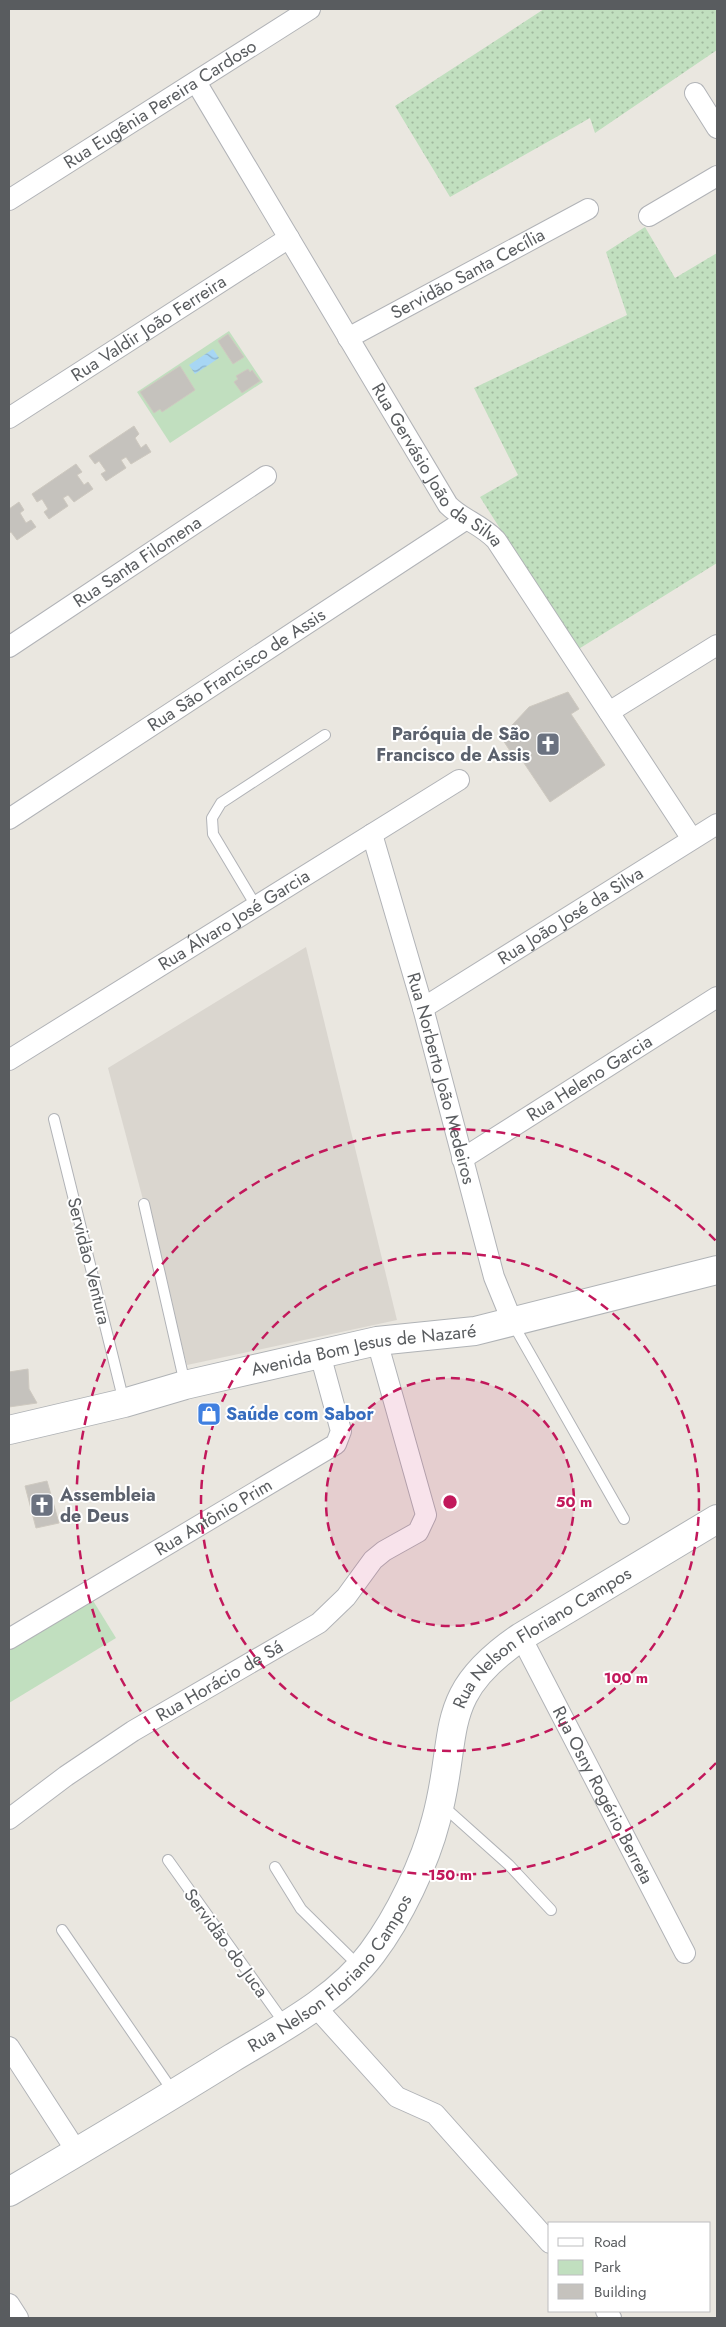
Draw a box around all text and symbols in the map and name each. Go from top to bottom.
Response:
street label: Rua Eugênia Pereira Cardoso [59,33,262,175]
street label: Servidão Santa Cecília [386,222,549,326]
street label: Rua Valdir João Ferreira [66,269,231,388]
street label: Rua Gervásio João da Silva [365,378,510,552]
street label: Rua Santa Filomena [68,510,206,614]
street label: Rua São Francisco de Assis [142,602,331,738]
place label: Paróquia de São Francisco de Assis [376,721,530,768]
church icon: Paróquia de São Francisco de Assis [535,731,561,757]
street label: Rua João José da Silva [493,860,648,971]
street label: Rua Álvaro José Garcia [153,863,315,977]
street label: Rua Norberto João Medeiros [400,969,482,1187]
street label: Rua Heleno Garcia [522,1028,657,1128]
street label: Servidão Ventura [61,1195,117,1327]
street label: Avenida Bom Jesus de Nazaré [248,1318,477,1382]
shop icon: Saúde com Sabor [196,1401,222,1427]
place label: Saúde com Sabor [226,1401,374,1427]
street label: Rua Antônio Prim [150,1472,277,1562]
place label: Assembleia de Deus [59,1482,156,1529]
text: 50 m [556,1491,592,1513]
church icon: Assembleia de Deus [29,1492,55,1518]
centre of rings [441,1493,459,1511]
street label: Rua Nelson Floriano Campos [446,1561,636,1712]
street label: Rua Horácio de Sá [151,1634,288,1728]
text: 100 m [604,1667,648,1689]
street label: Rua Osny Rogério Berreta [546,1702,660,1888]
text: 150 m [428,1864,472,1886]
street label: Servidão do Juca [178,1883,274,2003]
street label: Rua Nelson Floriano Campos [243,1890,418,2059]
legend [548,2222,711,2312]
text: Road [594,2231,626,2253]
text: Park [594,2256,621,2278]
text: Building [594,2281,646,2303]

